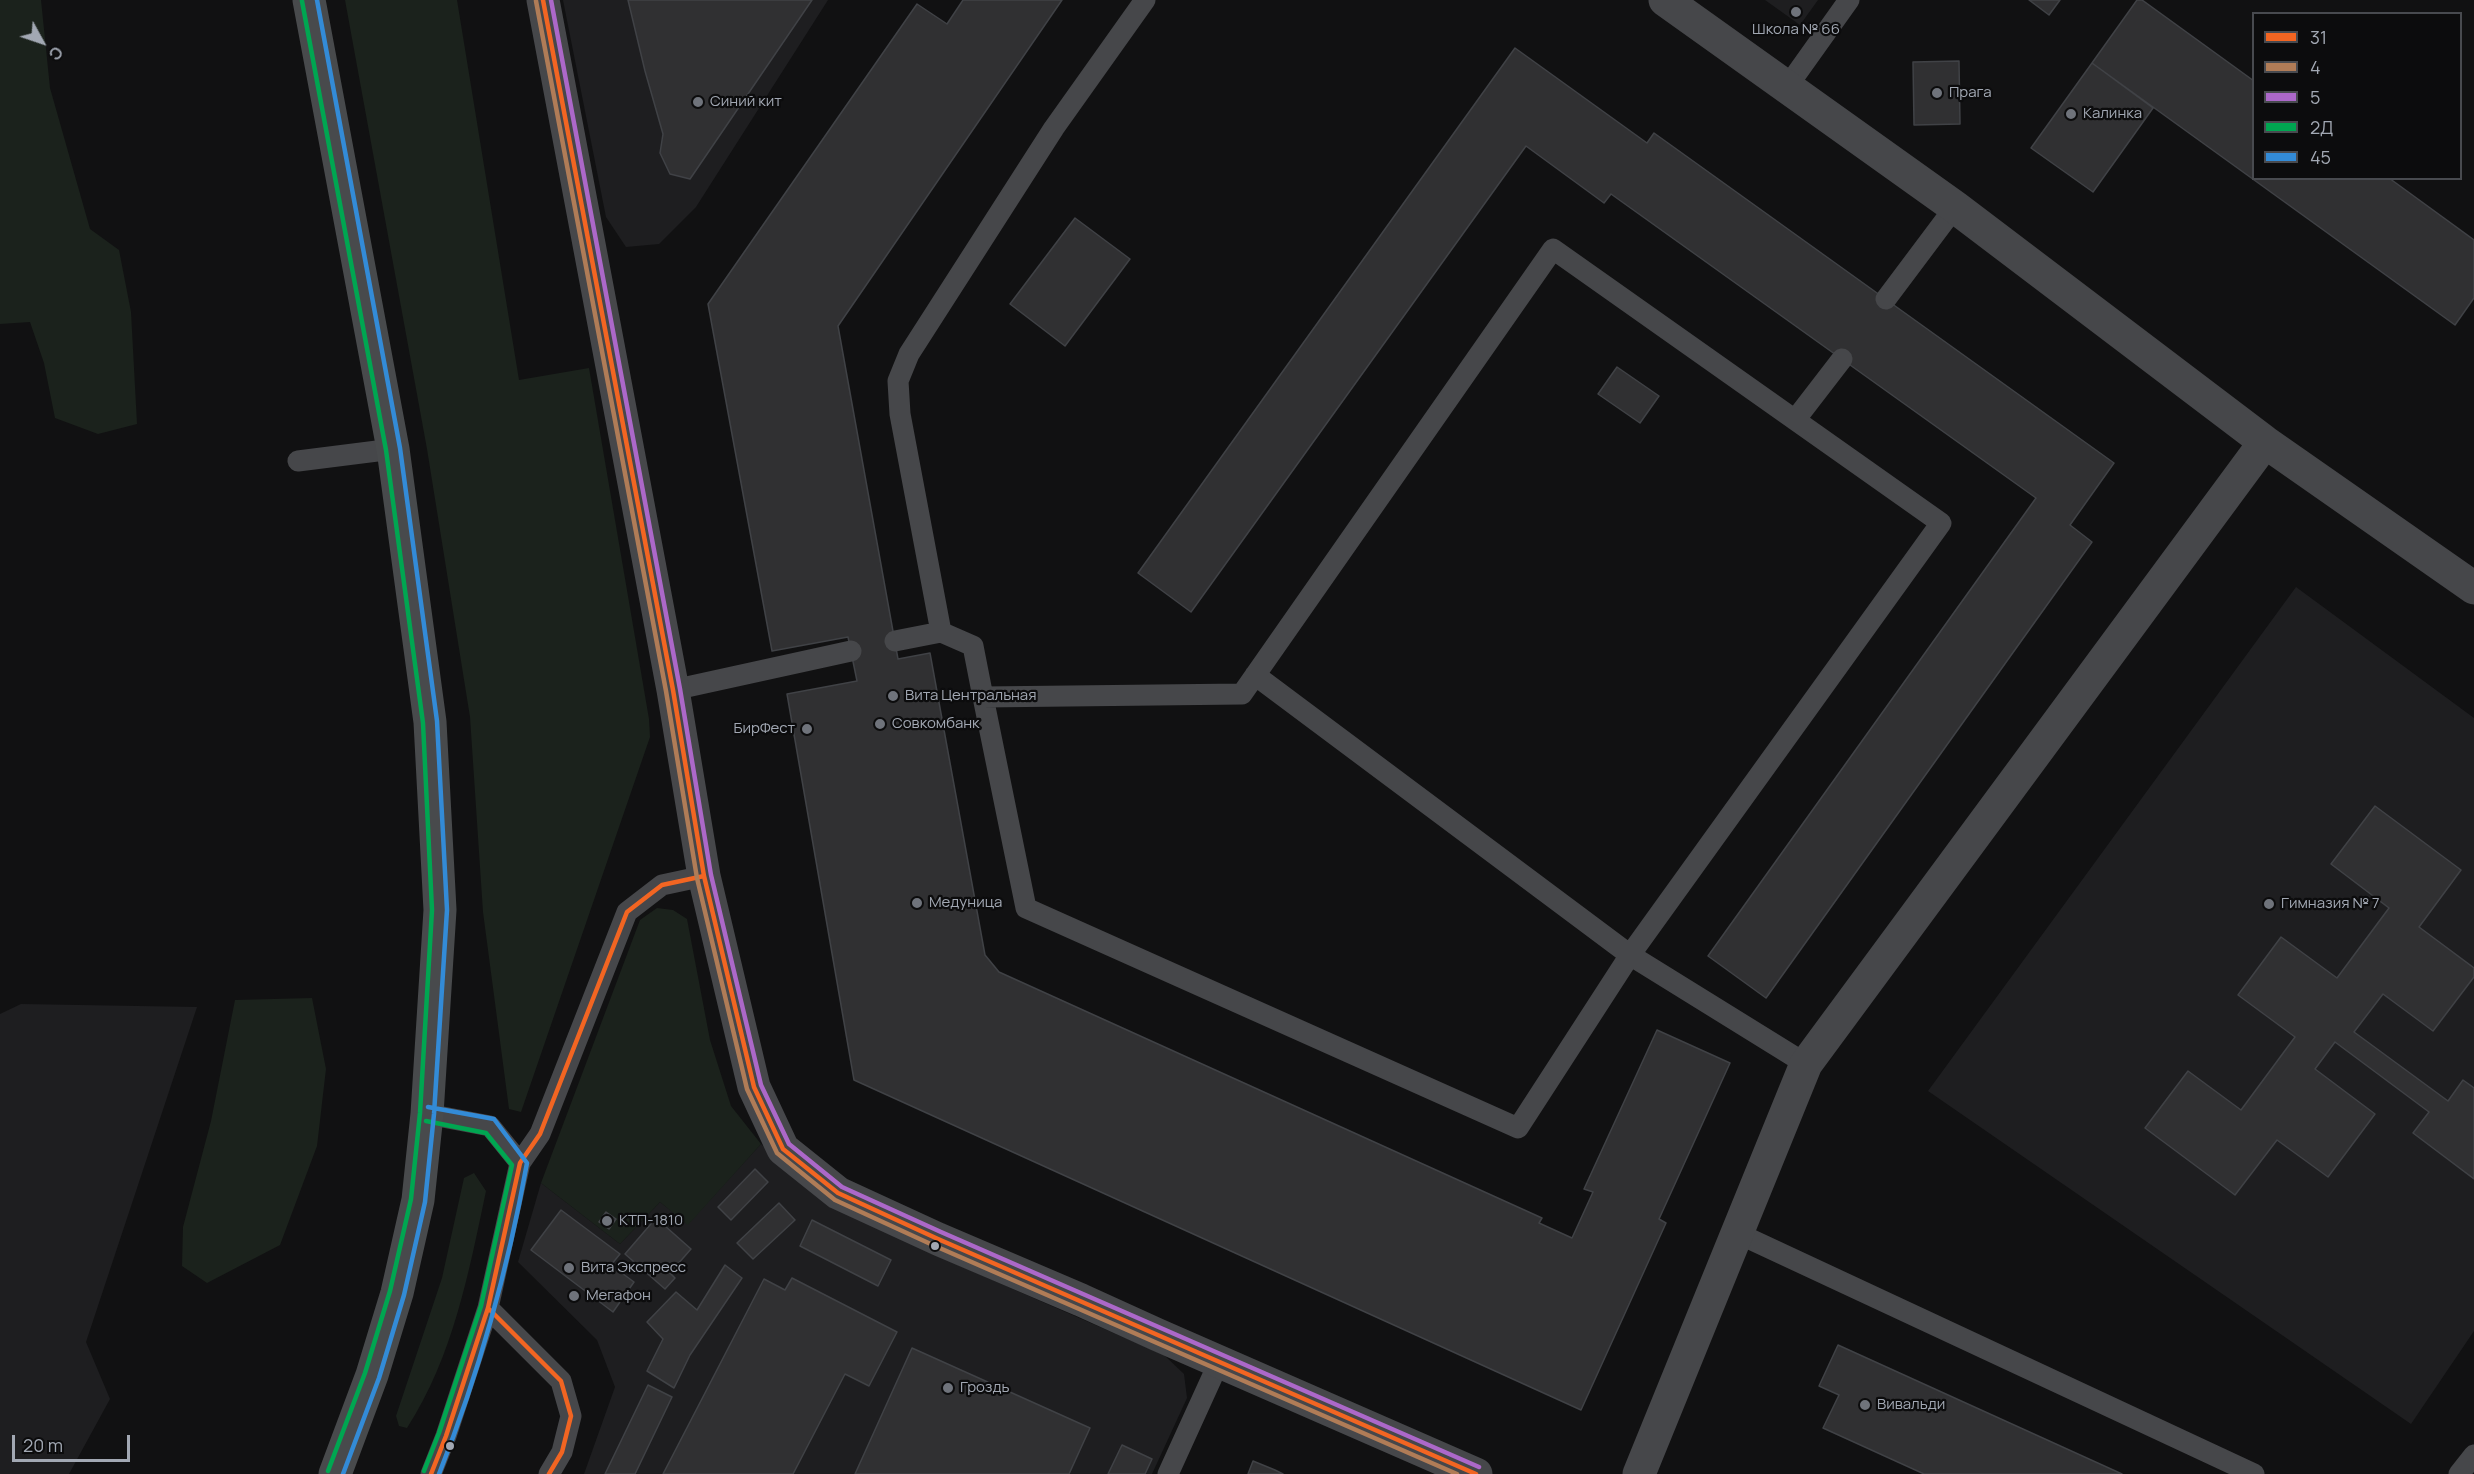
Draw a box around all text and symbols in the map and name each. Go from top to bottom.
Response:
marker: Школа № 66 [1789,5,1803,19]
north arrow [12,12,72,72]
legend [2252,12,2462,180]
place label: Школа № 66 [1752,21,1840,39]
text: 31 [2310,25,2327,49]
text: С [44,42,68,65]
text: 4 [2310,55,2321,79]
place label: Прага [1949,84,1992,102]
text: 5 [2310,85,2320,109]
marker: Прага [1930,86,1944,100]
place label: Синий кит [710,93,782,111]
marker: Синий кит [691,95,705,109]
place label: Калинка [2083,105,2142,123]
marker: Калинка [2064,107,2078,121]
text: 2Д [2310,115,2333,139]
text: 45 [2310,145,2331,169]
place label: Вита Центральная [905,687,1036,705]
marker: Вита Центральная [886,689,900,703]
place label: Совкомбанк [892,715,980,733]
marker: Совкомбанк [873,717,887,731]
place label: БирФест [733,720,795,738]
marker: БирФест [800,722,814,736]
place label: Медуница [929,894,1002,912]
place label: Гимназия № 7 [2281,895,2380,913]
marker: Медуница [910,896,924,910]
marker: Гимназия № 7 [2262,897,2276,911]
place label: КТП-1810 [619,1212,683,1230]
marker: КТП-1810 [600,1214,614,1228]
unlabelled marker [929,1240,941,1252]
place label: Вита Экспресс [581,1259,686,1277]
marker: Вита Экспресс [562,1261,576,1275]
place label: Мегафон [586,1287,651,1305]
marker: Мегафон [567,1289,581,1303]
place label: Гроздь [960,1379,1009,1397]
marker: Гроздь [941,1381,955,1395]
place label: Вивальди [1877,1396,1945,1414]
marker: Вивальди [1858,1398,1872,1412]
scale bar [15,1423,134,1461]
text: 20 m [23,1433,63,1457]
unlabelled marker [444,1440,456,1452]

